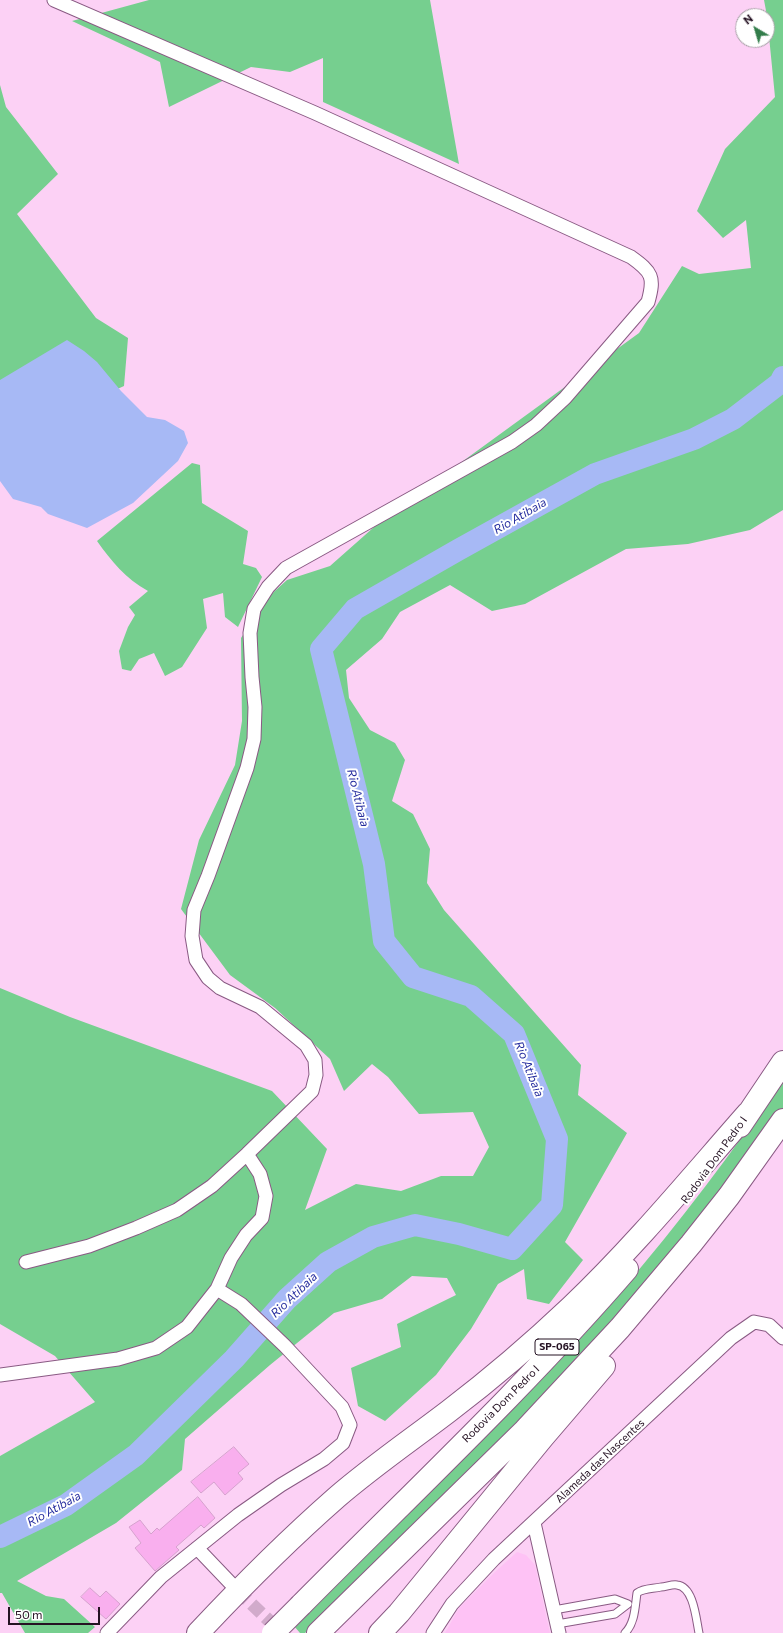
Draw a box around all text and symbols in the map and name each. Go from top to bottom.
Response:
north arrow [735,8,775,48]
text: N [741,11,755,27]
water label: Rio Atibaia [491,495,549,537]
water label: Rio Atibaia [344,768,372,828]
water label: Rio Atibaia [511,1039,547,1099]
street label: Rodovia Dom Pedro I [678,1114,750,1206]
water label: Rio Atibaia [268,1269,320,1321]
road number: SP-065 [535,1339,579,1355]
street label: Rodovia Dom Pedro I [460,1363,542,1445]
street label: Alameda das Nascentes [553,1416,647,1506]
water label: Rio Atibaia [25,1488,83,1530]
scale bar [10,1599,102,1625]
text: 50 m [15,1607,43,1621]

